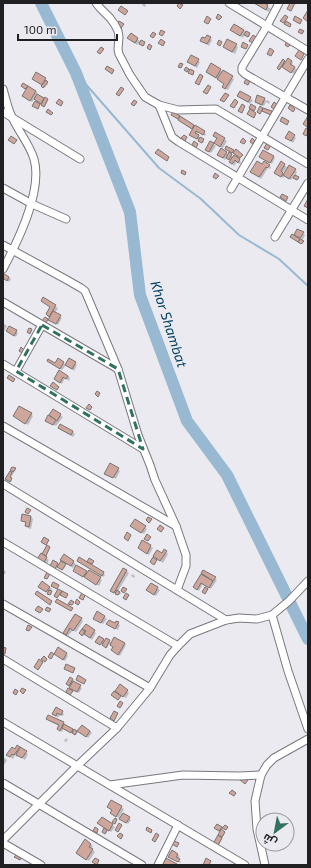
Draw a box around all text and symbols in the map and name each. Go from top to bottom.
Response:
scale bar [18,16,117,42]
text: 100 m [24,22,56,36]
water label: Khor Shambat [147,278,192,370]
north arrow [255,812,295,852]
text: ش [260,831,279,850]

